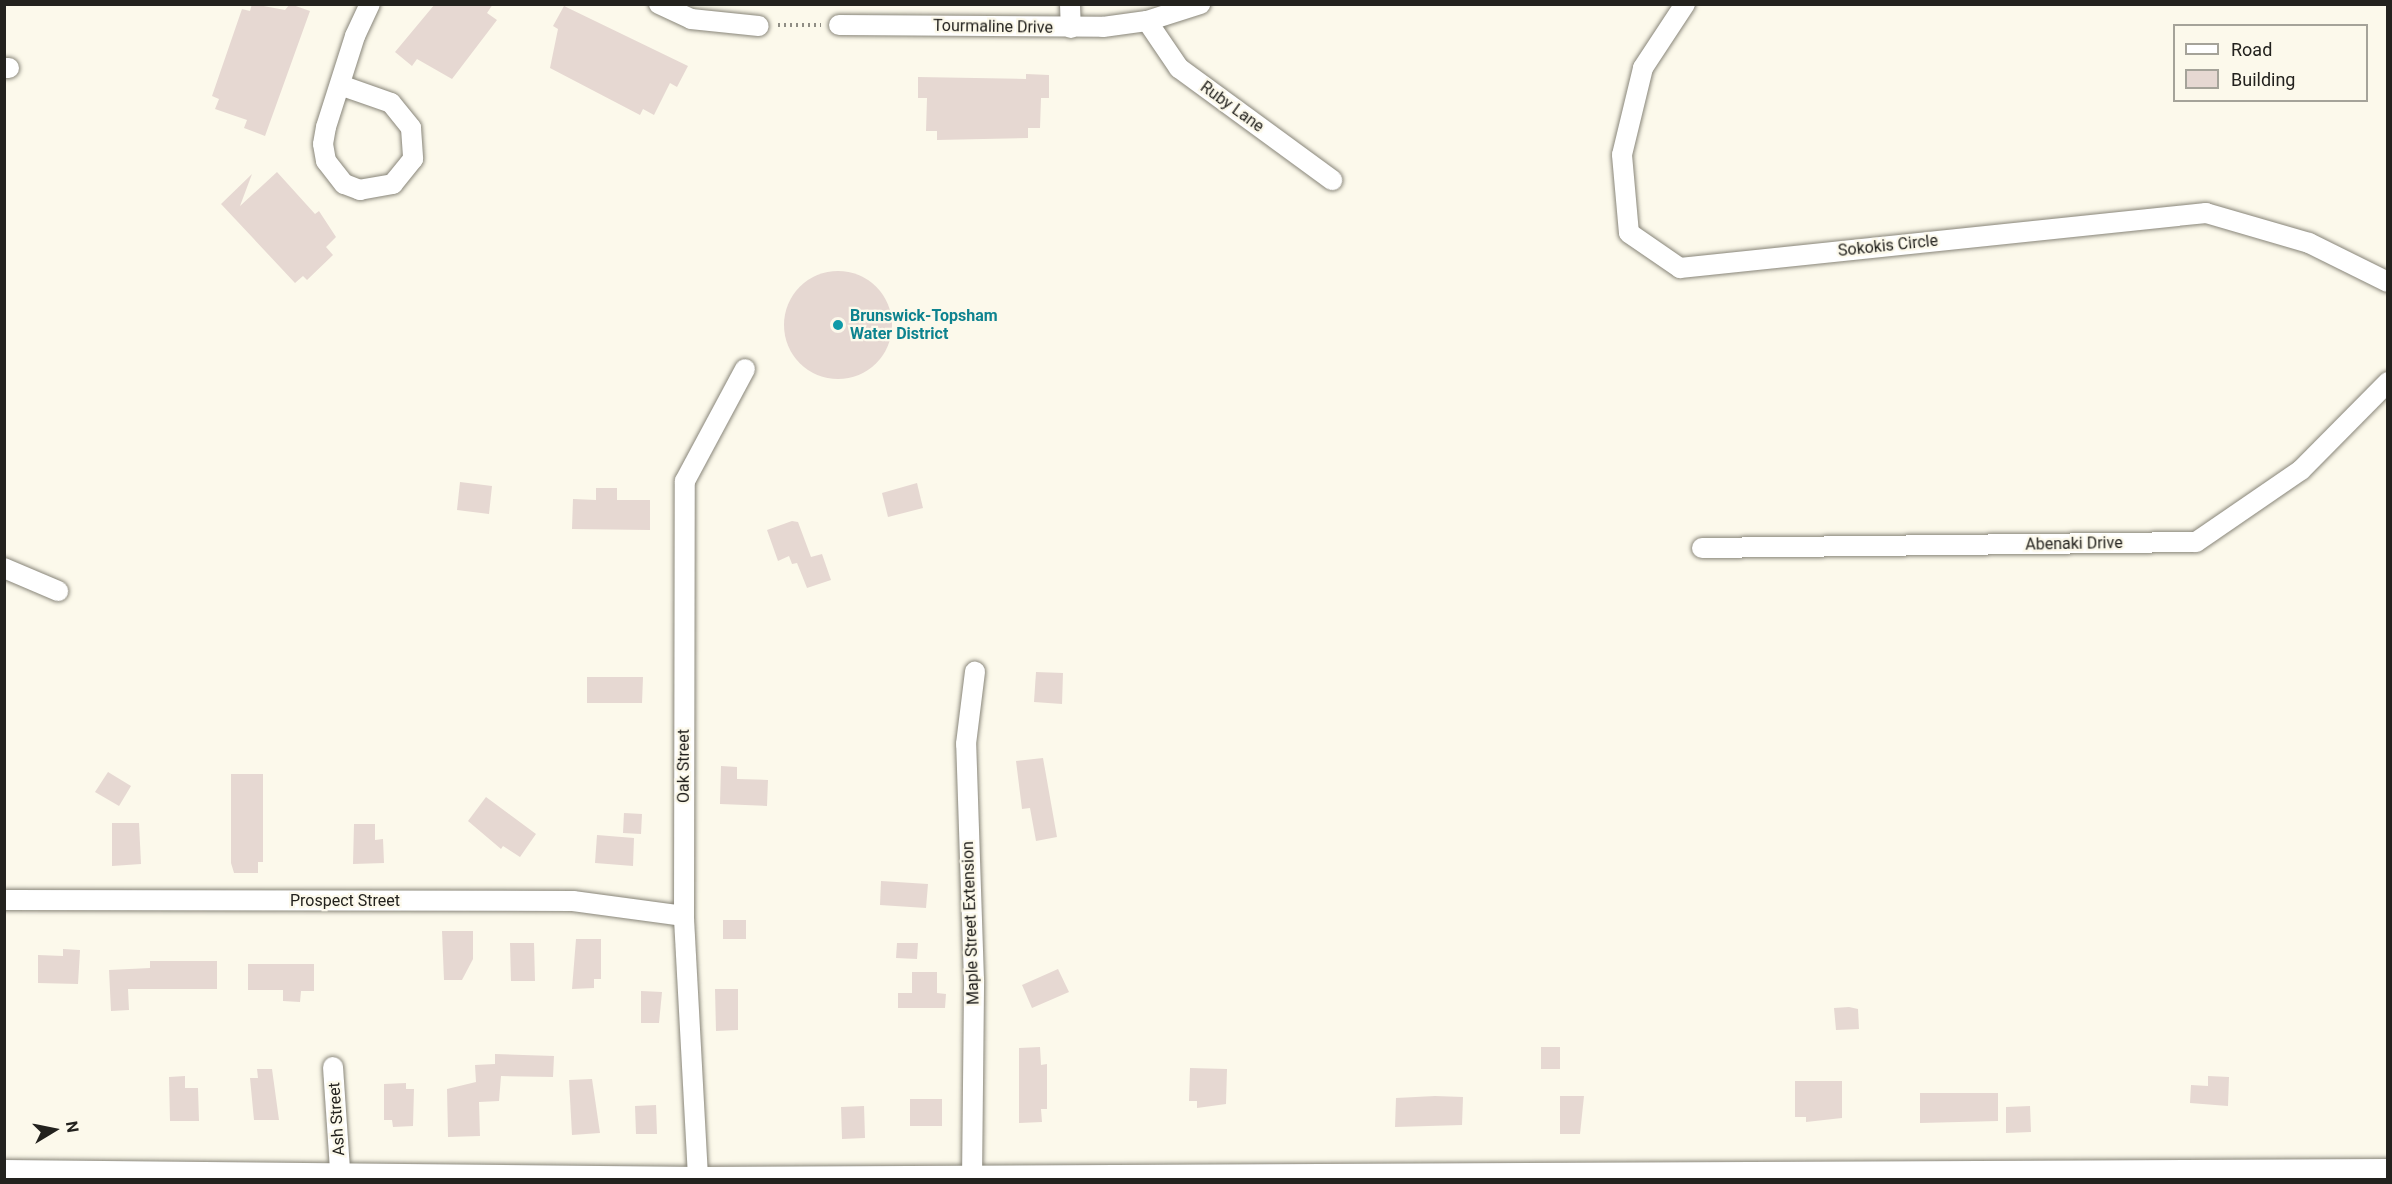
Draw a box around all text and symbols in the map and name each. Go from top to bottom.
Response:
street label: Tourmaline Drive [933,16,1053,38]
legend [2173,24,2368,102]
text: Road [2231,39,2272,60]
text: Building [2231,69,2295,90]
street label: Ruby Lane [1197,78,1267,136]
street label: Sokokis Circle [1837,231,1939,261]
place label: Brunswick-Topsham Water District [850,306,998,344]
marker: Brunswick-Topsham Water District [831,318,845,332]
street label: Abenaki Drive [2025,534,2123,554]
street label: Oak Street [674,729,694,803]
street label: Maple Street Extension [959,841,983,1005]
street label: Prospect Street [290,891,400,911]
street label: Ash Street [325,1082,349,1156]
north arrow [24,1100,84,1160]
text: N [62,1120,83,1134]

